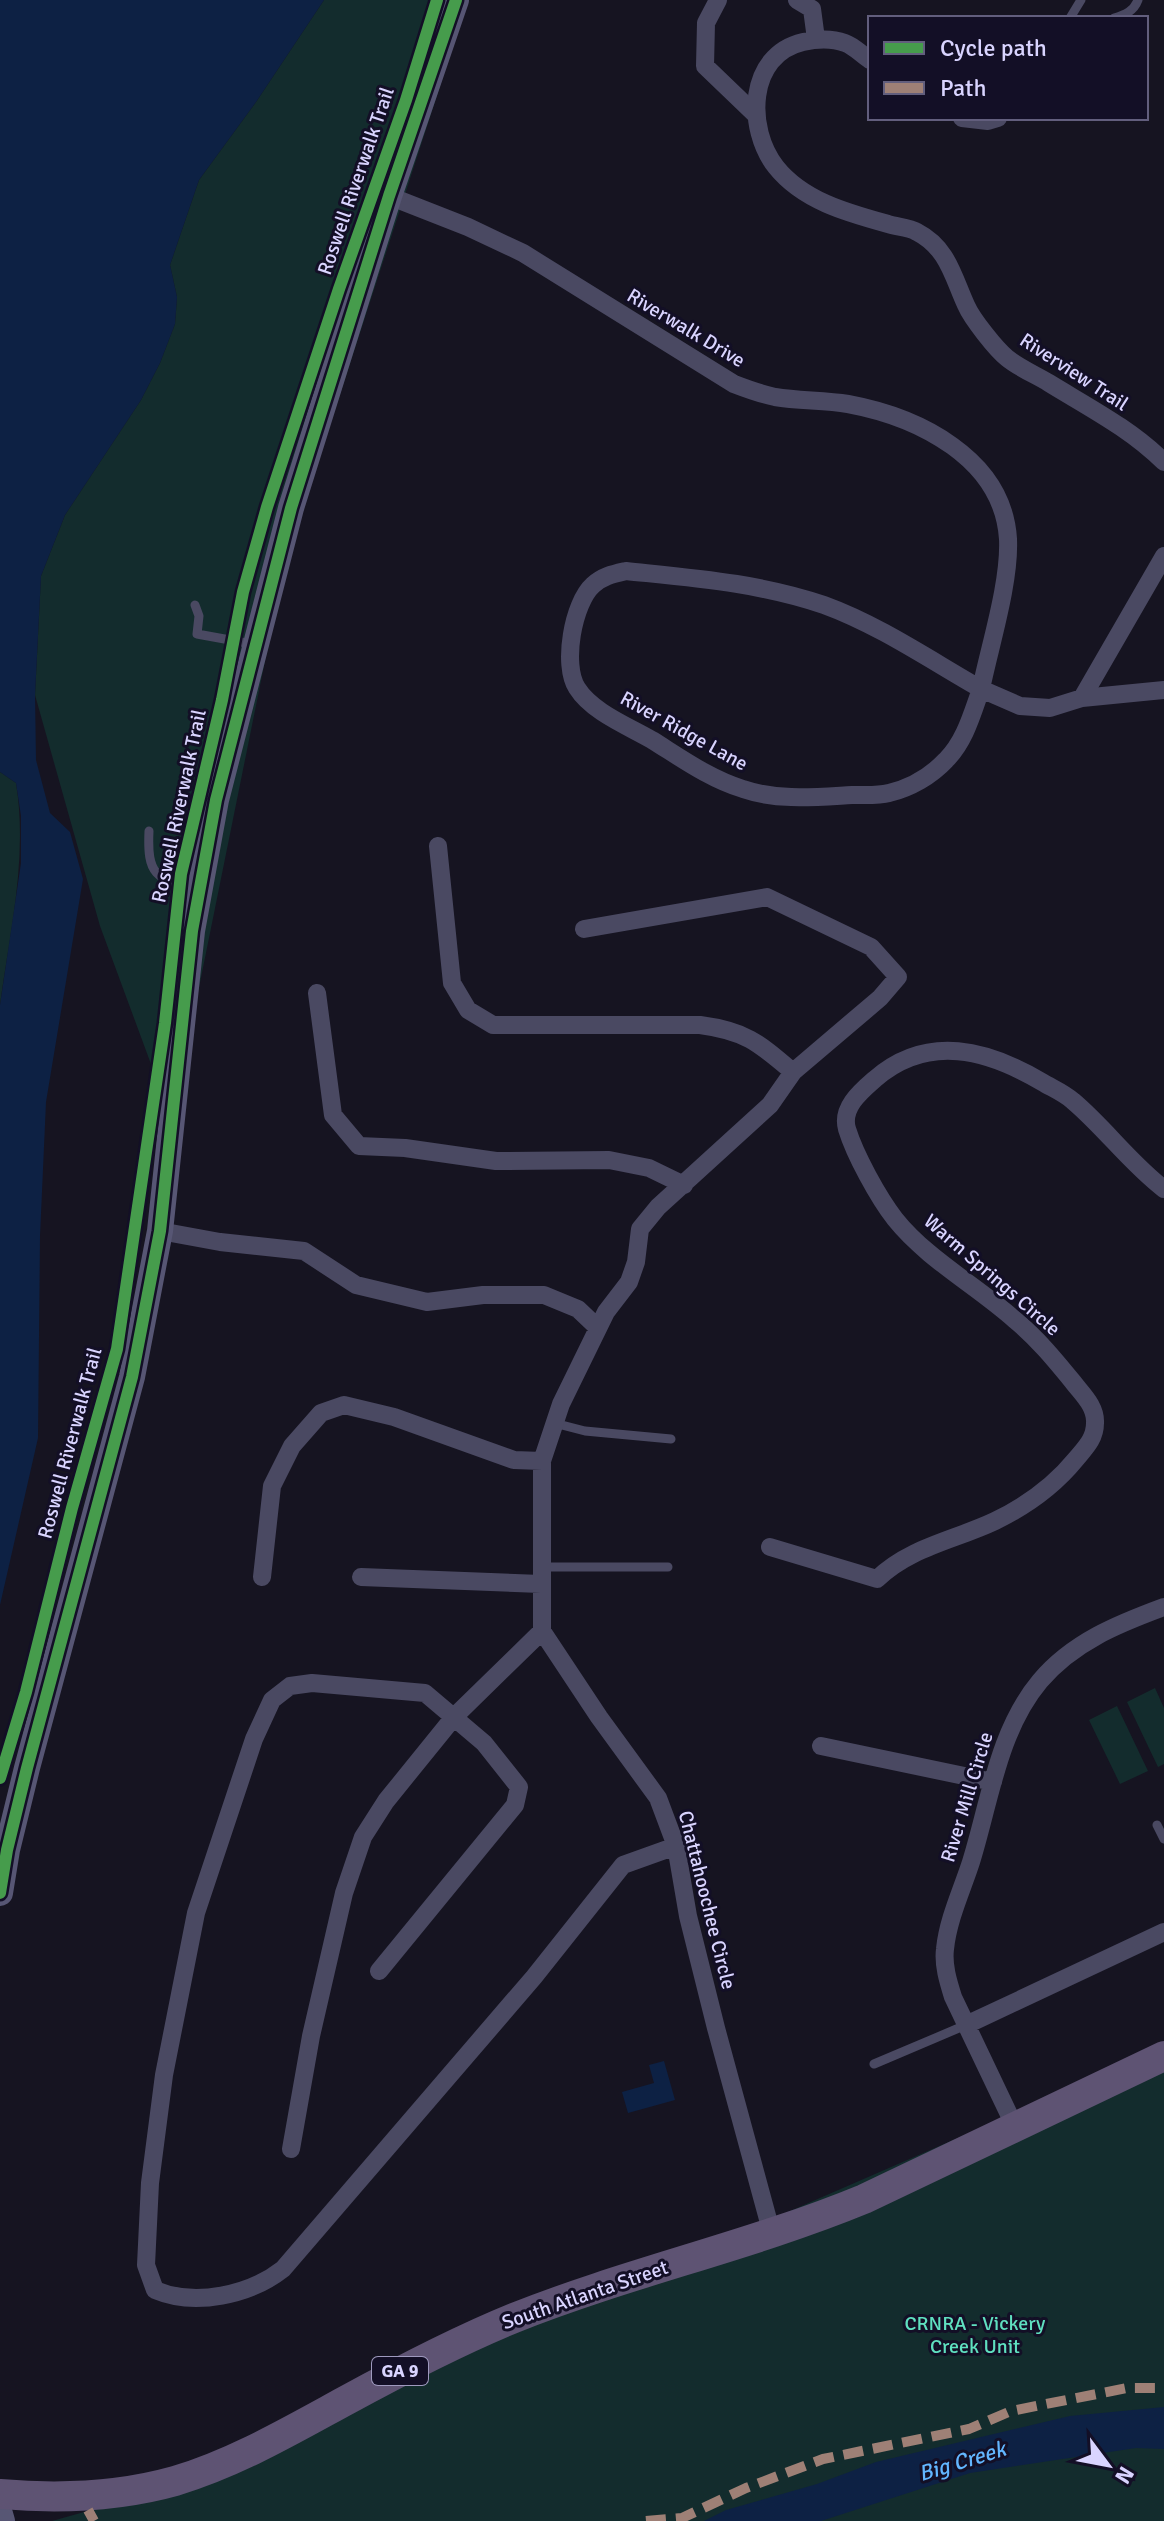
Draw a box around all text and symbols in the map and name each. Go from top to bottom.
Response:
legend [868,16,1148,120]
text: Cycle path [940,33,1047,63]
text: Path [940,73,986,103]
street label: Roswell Riverwalk Trail [312,84,400,278]
street label: Riverwalk Drive [622,283,750,373]
street label: Riverview Trail [1015,328,1133,416]
street label: River Ridge Lane [616,686,752,776]
street label: Roswell Riverwalk Trail [146,707,212,905]
street label: Warm Springs Circle [918,1209,1066,1341]
street label: Roswell Riverwalk Trail [32,1344,108,1541]
street label: River Mill Circle [935,1729,999,1865]
street label: Chattahoochee Circle [673,1808,741,1992]
street label: South Atlanta Street [499,2255,671,2335]
park label: CRNRA - Vickery Creek Unit [905,2311,1046,2359]
road number: GA 9 [372,2357,428,2385]
north arrow [1068,2425,1148,2505]
water label: Big Creek [915,2434,1011,2487]
text: N [1109,2462,1140,2489]

